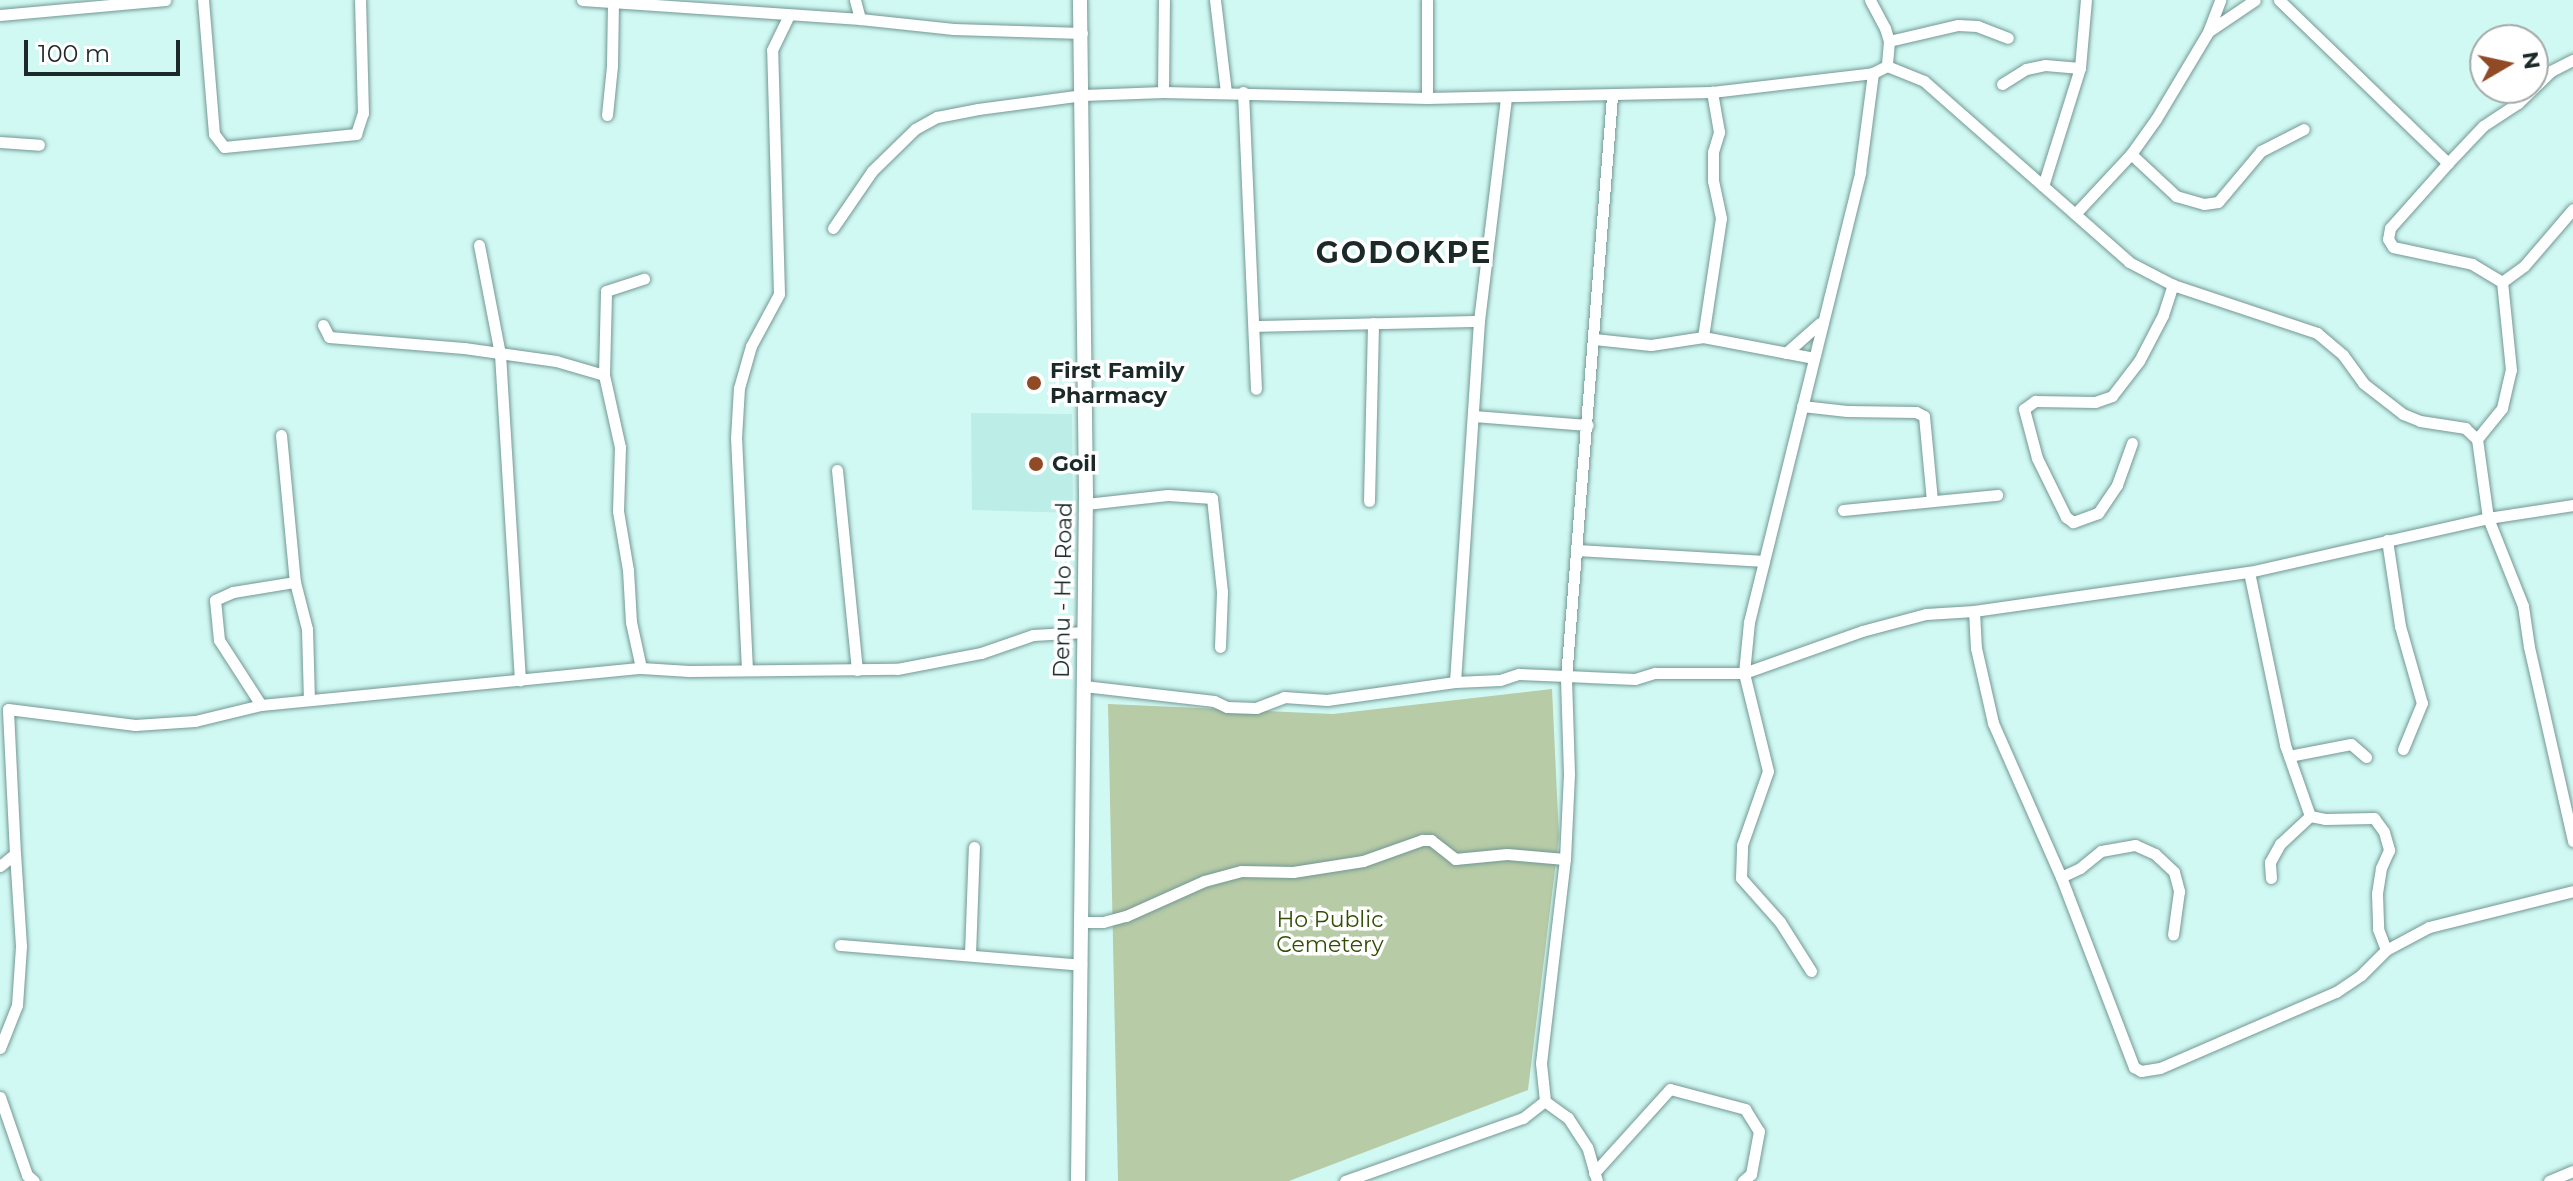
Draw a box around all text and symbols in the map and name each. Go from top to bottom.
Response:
scale bar [28,24,184,74]
north arrow [2469,24,2549,104]
text: 100 m [38,39,110,68]
text: N [2516,50,2546,71]
district label: GODOKPE [1316,235,1492,271]
place label: First Family Pharmacy [1050,357,1184,408]
marker: First Family Pharmacy [1025,374,1043,392]
place label: Goil [1052,451,1097,477]
marker: Goil [1027,455,1045,473]
street label: Denu - Ho Road [1048,502,1078,678]
park label: Ho Public Cemetery [1276,906,1384,958]

